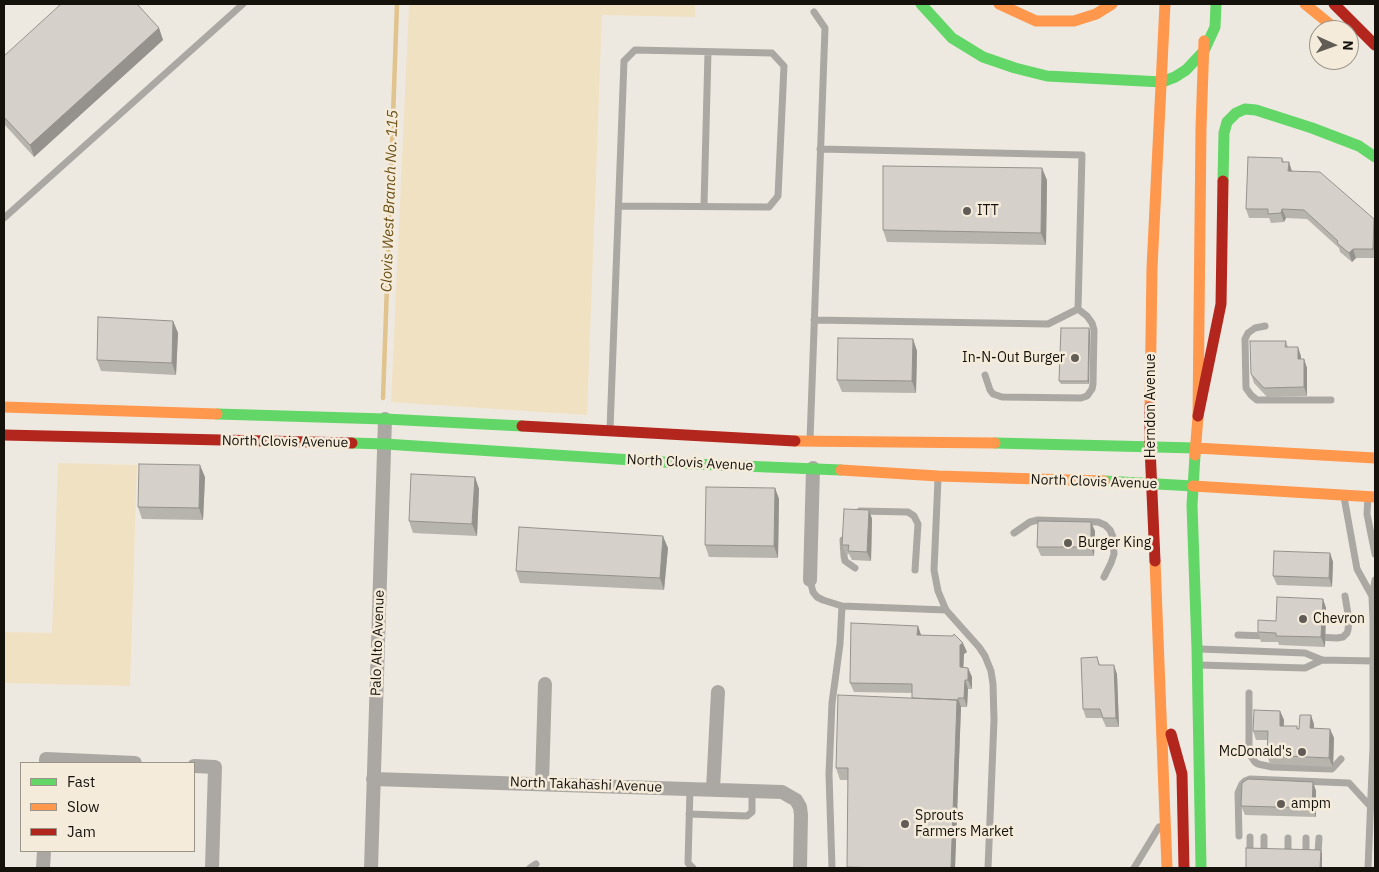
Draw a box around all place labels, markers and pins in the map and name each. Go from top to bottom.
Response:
place label: ITT [977,203,999,219]
marker: ITT [961,205,973,217]
place label: In-N-Out Burger [962,350,1065,366]
marker: In-N-Out Burger [1069,352,1081,364]
place label: Burger King [1078,535,1151,551]
marker: Burger King [1062,537,1074,549]
place label: Chevron [1313,611,1365,627]
marker: Chevron [1297,613,1309,625]
place label: McDonald's [1219,744,1292,760]
marker: McDonald's [1296,746,1308,758]
place label: ampm [1291,796,1331,812]
marker: ampm [1275,798,1287,810]
place label: Sprouts Farmers Market [915,808,1014,840]
marker: Sprouts Farmers Market [899,818,911,830]

